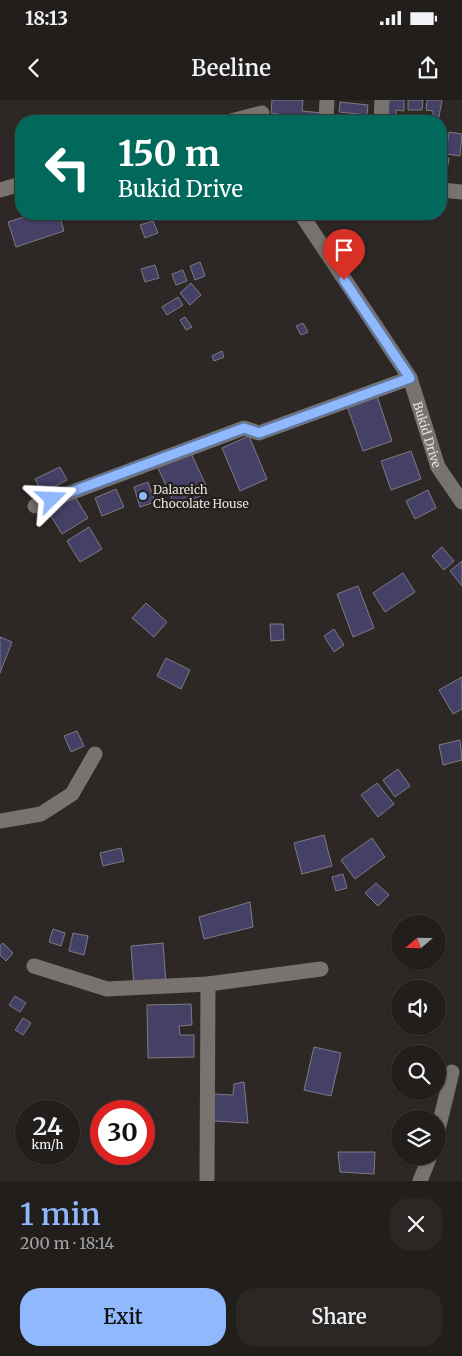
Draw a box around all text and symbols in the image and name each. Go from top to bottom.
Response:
text: 18:13 [25,6,68,30]
icon: back [20,54,48,82]
text: Beeline [191,54,271,82]
icon: share [414,54,442,82]
text: 150 m [118,132,220,176]
icon: left [35,135,100,200]
text: Bukid Drive [118,175,243,203]
pin [323,229,365,280]
icon: arrive [330,236,358,264]
street label: Bukid Drive [410,400,445,469]
position arrow [25,472,77,524]
place label: Dalareich Chocolate House [153,482,249,511]
marker: Dalareich Chocolate House [137,490,149,502]
north arrow [391,915,446,970]
map controls [391,915,446,1165]
button: sound [391,980,446,1035]
button: search [391,1045,446,1100]
speed limit sign: 30 [90,1100,155,1165]
text: 24 [32,1110,63,1142]
button: layers [391,1110,446,1165]
text: km/h [32,1137,63,1152]
text: 1 min [20,1195,101,1233]
button: close [390,1198,442,1250]
text: 200 m · 18:14 [20,1233,114,1253]
button: Exit [20,1288,226,1346]
button: Share [236,1288,442,1346]

